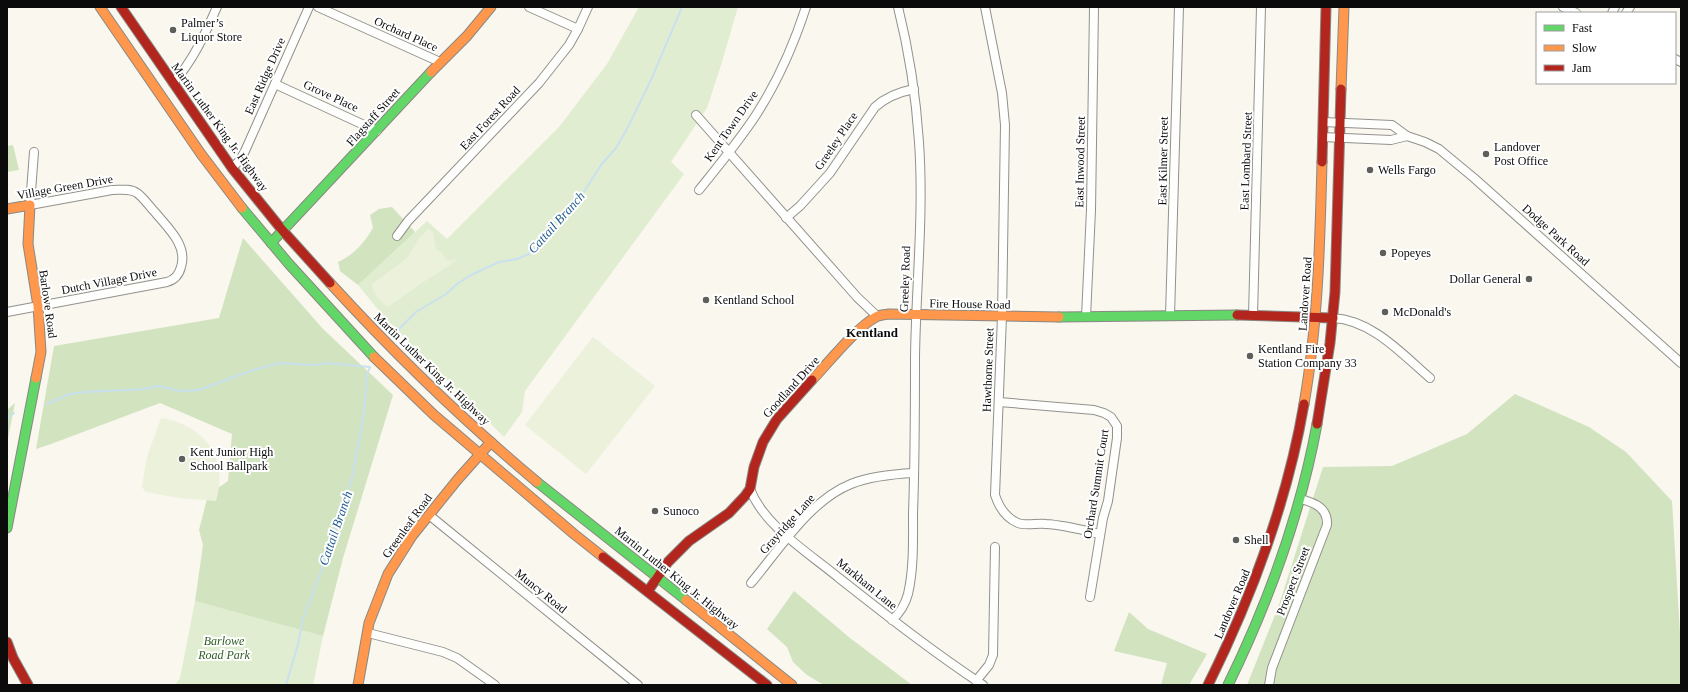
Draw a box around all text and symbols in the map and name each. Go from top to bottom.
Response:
legend [1536,12,1676,84]
street label: Orchard Place [372,14,440,54]
place label: Palmer’s Liquor Store [181,16,242,44]
text: Fast [1572,21,1593,35]
marker: Palmer’s Liquor Store [168,25,178,35]
street label: East Ridge Drive [242,35,288,117]
text: Slow [1572,41,1597,55]
street label: Martin Luther King Jr. Highway [169,60,271,194]
text: Jam [1572,61,1592,75]
street label: Grove Place [301,77,361,115]
street label: East Forest Road [457,83,523,153]
street label: Flagstaff Street [343,85,403,149]
street label: Kent Town Drive [701,88,761,164]
street label: Greeley Place [811,109,861,173]
street label: East Lombard Street [1237,111,1255,211]
street label: East Inwood Street [1072,116,1088,208]
street label: East Kilmer Street [1155,116,1171,205]
place label: Landover Post Office [1494,140,1548,168]
marker: Landover Post Office [1481,149,1491,159]
place label: Wells Fargo [1378,163,1436,177]
marker: Wells Fargo [1365,165,1375,175]
street label: Village Green Drive [16,172,114,202]
water label: Cattail Branch [525,188,588,256]
street label: Dodge Park Road [1520,201,1592,269]
street label: Greeley Road [897,246,913,312]
place label: Popeyes [1391,246,1431,260]
marker: Popeyes [1378,248,1388,258]
street label: Landover Road [1295,256,1315,332]
street label: Dutch Village Drive [60,265,158,297]
street label: Barlowe Road [36,269,60,339]
place label: Dollar General [1449,272,1522,286]
marker: Dollar General [1524,274,1534,284]
place label: Kentland School [714,293,795,307]
marker: Kentland School [701,295,711,305]
street label: Fire House Road [929,296,1011,312]
place label: McDonald's [1393,305,1451,319]
marker: McDonald's [1380,307,1390,317]
street label: Martin Luther King Jr. Highway [371,310,493,428]
district label: Kentland [846,325,899,340]
street label: Hawthorne Street [980,327,996,412]
place label: Kentland Fire Station Company 33 [1258,342,1357,370]
marker: Kentland Fire Station Company 33 [1245,351,1255,361]
street label: Goodland Drive [760,353,822,421]
street label: Orchard Summit Court [1080,428,1112,540]
place label: Kent Junior High School Ballpark [190,445,273,473]
marker: Kent Junior High School Ballpark [177,454,187,464]
water label: Cattail Branch [316,489,355,567]
street label: Greenleaf Road [379,491,435,561]
street label: Grayridge Lane [756,491,818,557]
place label: Sunoco [663,504,699,518]
marker: Sunoco [650,506,660,516]
street label: Martin Luther King Jr. Highway [612,524,742,632]
place label: Shell [1244,533,1269,547]
marker: Shell [1231,535,1241,545]
street label: Prospect Street [1274,544,1313,617]
street label: Markham Lane [834,555,900,613]
street label: Muncy Road [512,566,570,616]
street label: Landover Road [1211,567,1253,641]
park label: Barlowe Road Park [197,634,251,662]

